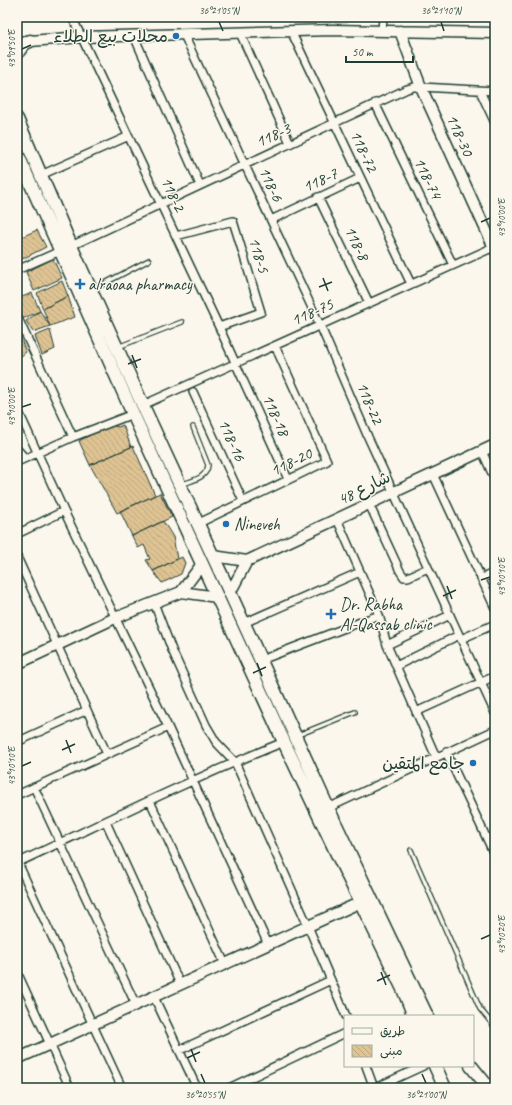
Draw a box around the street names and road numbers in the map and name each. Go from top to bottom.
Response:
street label: 118-30 [442,111,479,161]
street label: 118-3 [252,117,295,152]
street label: 118-72 [345,127,383,177]
street label: 118-74 [409,154,448,204]
street label: 118-7 [299,162,342,197]
street label: 118-6 [254,163,289,206]
street label: 118-2 [156,173,191,216]
street label: 118-8 [340,222,375,266]
street label: 118-5 [244,235,275,277]
street label: 118-75 [288,293,338,330]
street label: 118-22 [352,379,389,428]
street label: 118-18 [258,391,295,441]
street label: 118-16 [214,416,251,466]
street label: 118-20 [267,442,316,481]
street label: شارع 48 [334,466,394,511]

